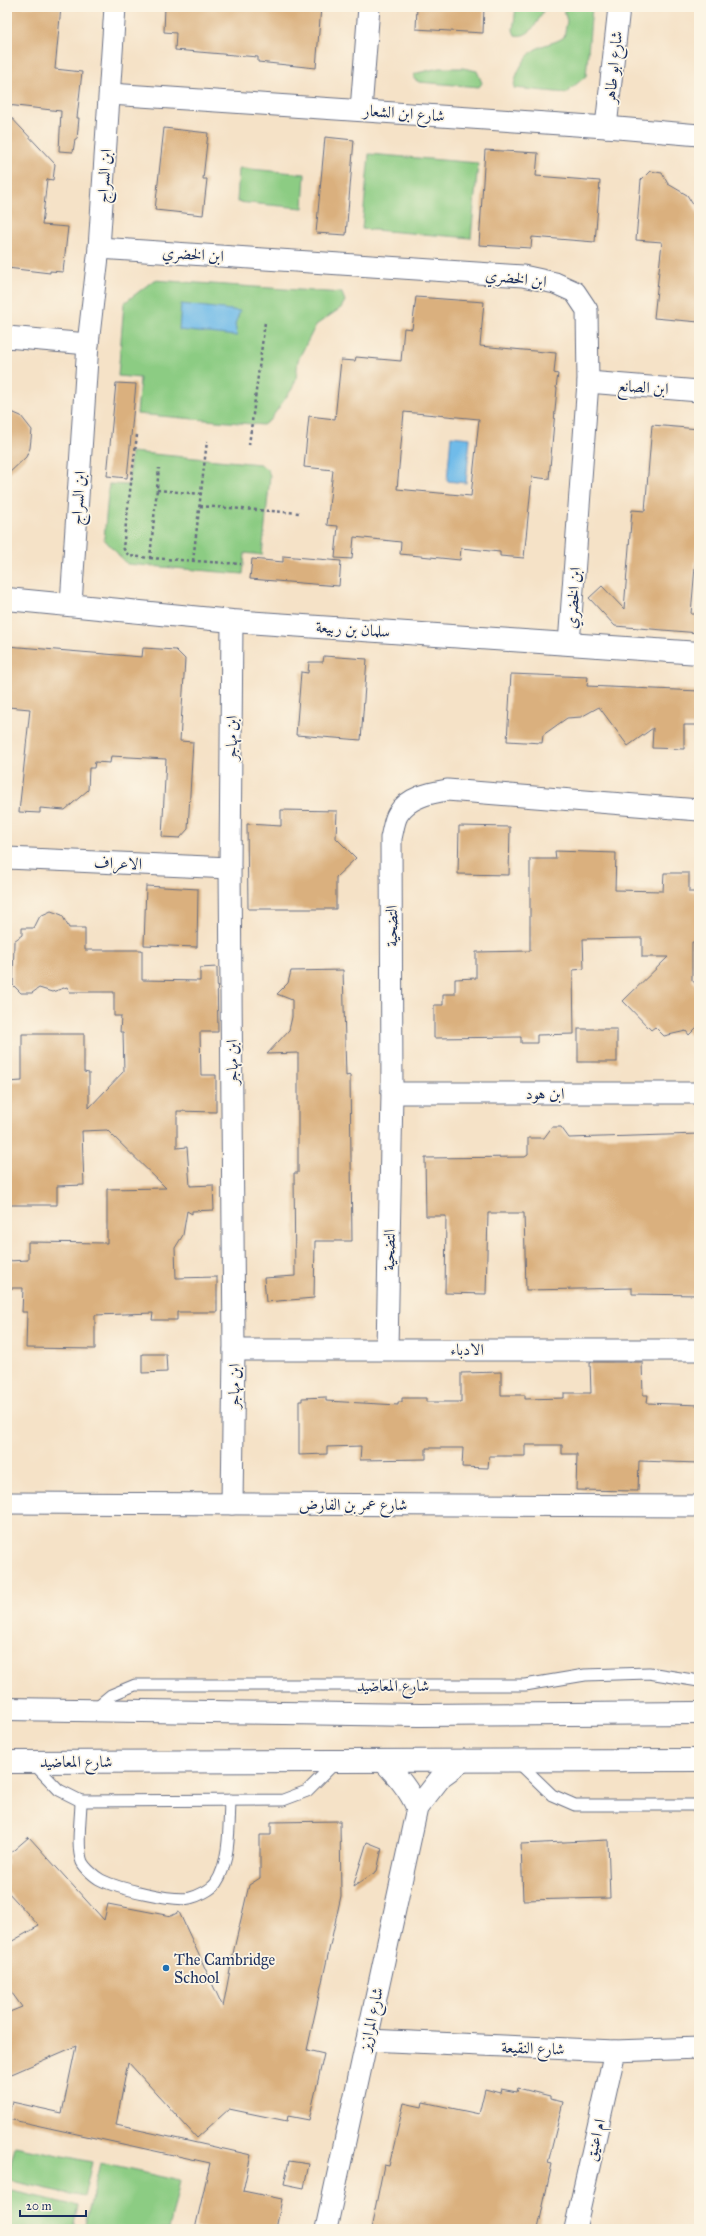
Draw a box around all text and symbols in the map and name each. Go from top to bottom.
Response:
street label: شارع ابو طاهر [600,30,630,106]
street label: شارع ابن الشعار [360,101,445,129]
street label: ابن السراج [93,148,120,204]
street label: ابن الخضري [161,242,224,269]
street label: ابن الخضري [484,265,548,294]
street label: ابن الصانع [616,376,669,404]
street label: ابن السراج [67,470,94,526]
street label: ابن الخضري [561,567,588,630]
street label: سلمان بن ربيعة [315,617,391,642]
street label: ابن مهاجر [222,715,242,763]
street label: الاعراف [94,853,142,875]
street label: التضحية [382,905,401,947]
street label: ابن مهاجر [222,1039,243,1087]
street label: ابن هود [526,1084,564,1104]
street label: التضحية [379,1229,399,1271]
street label: الادباء [450,1340,484,1359]
street label: ابن مهاجر [224,1363,245,1411]
street label: شارع عمر بن الفارض [299,1495,407,1518]
street label: شارع المعاضيد [357,1676,429,1699]
street label: شارع المعاضيد [40,1752,112,1775]
place label: The Cambridge School [174,1950,275,1987]
marker: The Cambridge School [161,1963,171,1973]
street label: شارع المرازيز [355,1985,391,2055]
street label: شارع النقيعة [501,2037,565,2063]
street label: ام اعنيق [581,2117,614,2164]
scale bar [20,2192,86,2218]
text: 20 m [26,2199,52,2213]

